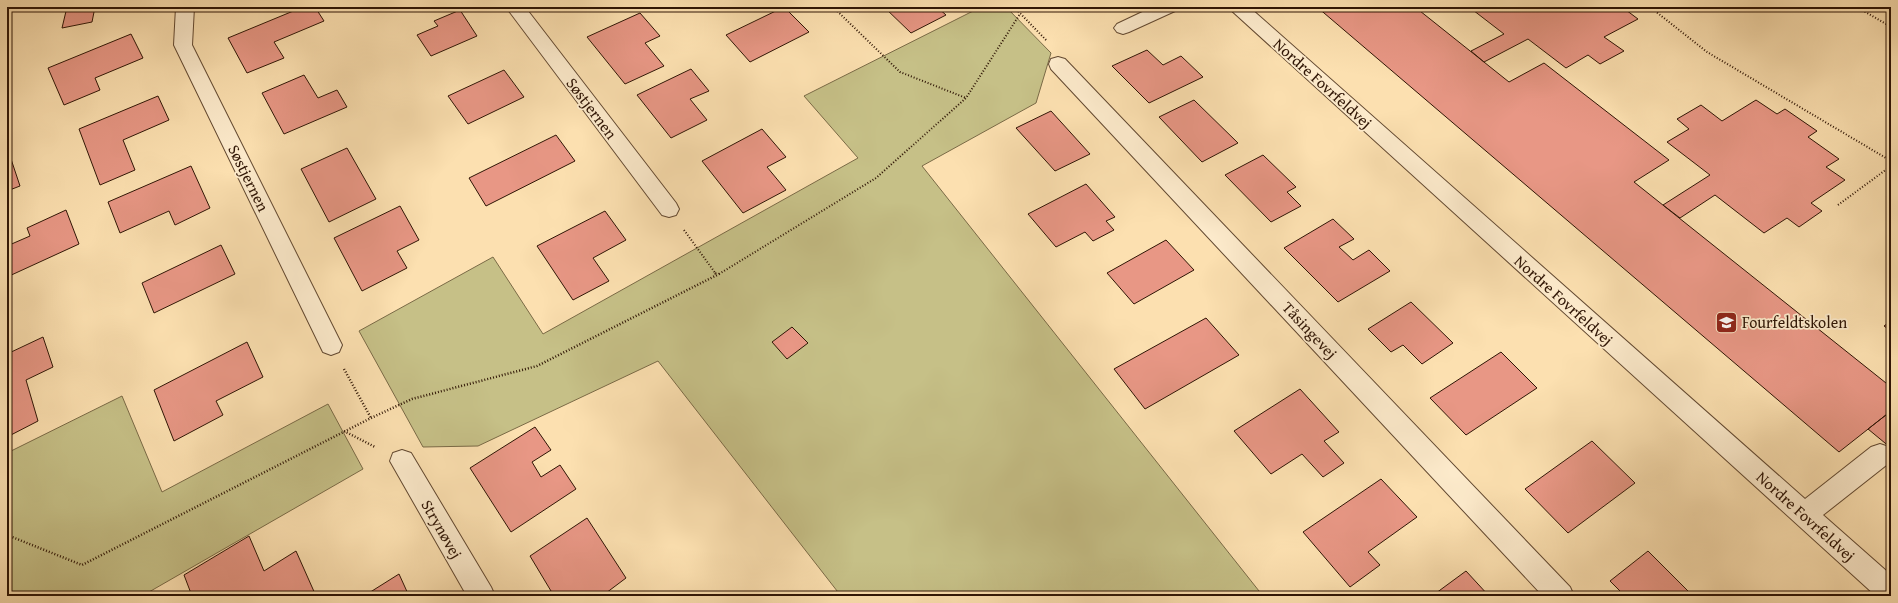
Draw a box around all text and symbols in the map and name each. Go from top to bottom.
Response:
street label: Nordre Fovrfeldvej [1268,32,1378,134]
street label: Søstjernen [561,72,623,144]
street label: Søstjernen [222,140,276,216]
street label: Nordre Fovrfeldvej [1509,249,1619,351]
street label: Tåsingevej [1277,296,1343,364]
school or university icon: Fourfeldtskolen [1713,309,1739,335]
place label: Fourfeldtskolen [1742,310,1847,334]
street label: Nordre Fovrfeldvej [1751,465,1861,567]
street label: Strynøvej [415,495,469,563]

